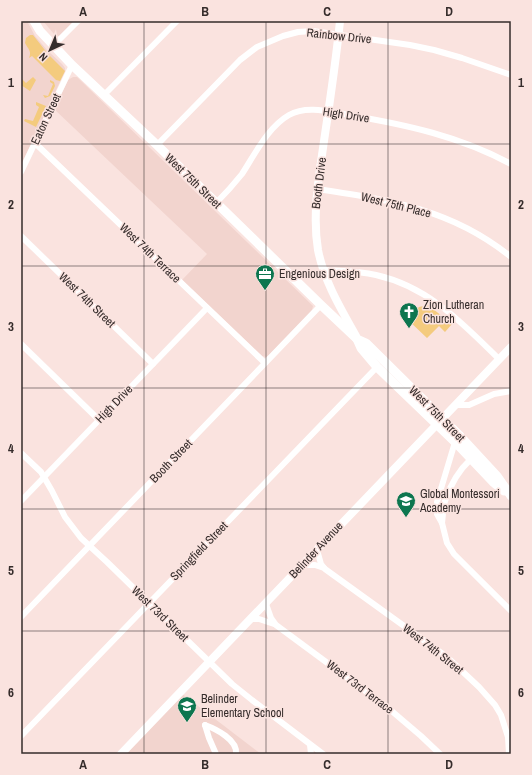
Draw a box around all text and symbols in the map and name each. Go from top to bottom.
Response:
text: A [79,3,87,20]
text: B [201,3,209,20]
text: C [323,3,331,20]
text: D [445,3,453,20]
street label: Rainbow Drive [306,25,372,47]
north arrow [30,30,70,70]
text: N [36,50,50,64]
text: 1 [8,74,14,91]
text: 1 [518,74,524,91]
street label: Eaton Street [27,91,65,147]
street label: High Drive [322,103,370,127]
street label: West 75th Street [161,150,225,212]
street label: Booth Drive [308,156,330,210]
street label: West 75th Place [359,189,433,221]
text: 2 [8,196,14,213]
text: 2 [518,196,524,213]
street label: West 74th Terrace [116,220,184,286]
office icon: Engenious Design [254,263,276,291]
place label: Engenious Design [279,266,360,282]
street label: West 74th Street [55,269,119,331]
place label: Zion Lutheran Church [423,297,484,327]
church icon: Zion Lutheran Church [398,301,420,329]
text: 3 [8,318,14,335]
text: 3 [518,318,524,335]
street label: High Drive [92,382,136,426]
street label: West 75th Street [405,382,469,446]
street label: Booth Street [146,436,196,486]
text: 4 [8,440,14,457]
text: 4 [518,440,524,457]
place label: Global Montessori Academy [419,486,500,516]
school or university icon: Global Montessori Academy [395,490,417,518]
street label: Springfield Street [167,518,232,584]
street label: Belinder Avenue [286,518,346,582]
text: 5 [8,562,14,579]
text: 5 [518,562,524,579]
street label: West 73rd Street [128,583,192,646]
street label: West 74th Street [399,620,467,678]
street label: West 73rd Terrace [323,657,397,717]
text: 6 [8,684,14,701]
text: 6 [518,684,524,701]
place label: Belinder Elementary School [201,691,284,721]
school or university icon: Belinder Elementary School [176,695,198,723]
text: A [79,756,87,773]
text: B [201,756,209,773]
text: C [323,756,331,773]
text: D [445,756,453,773]

